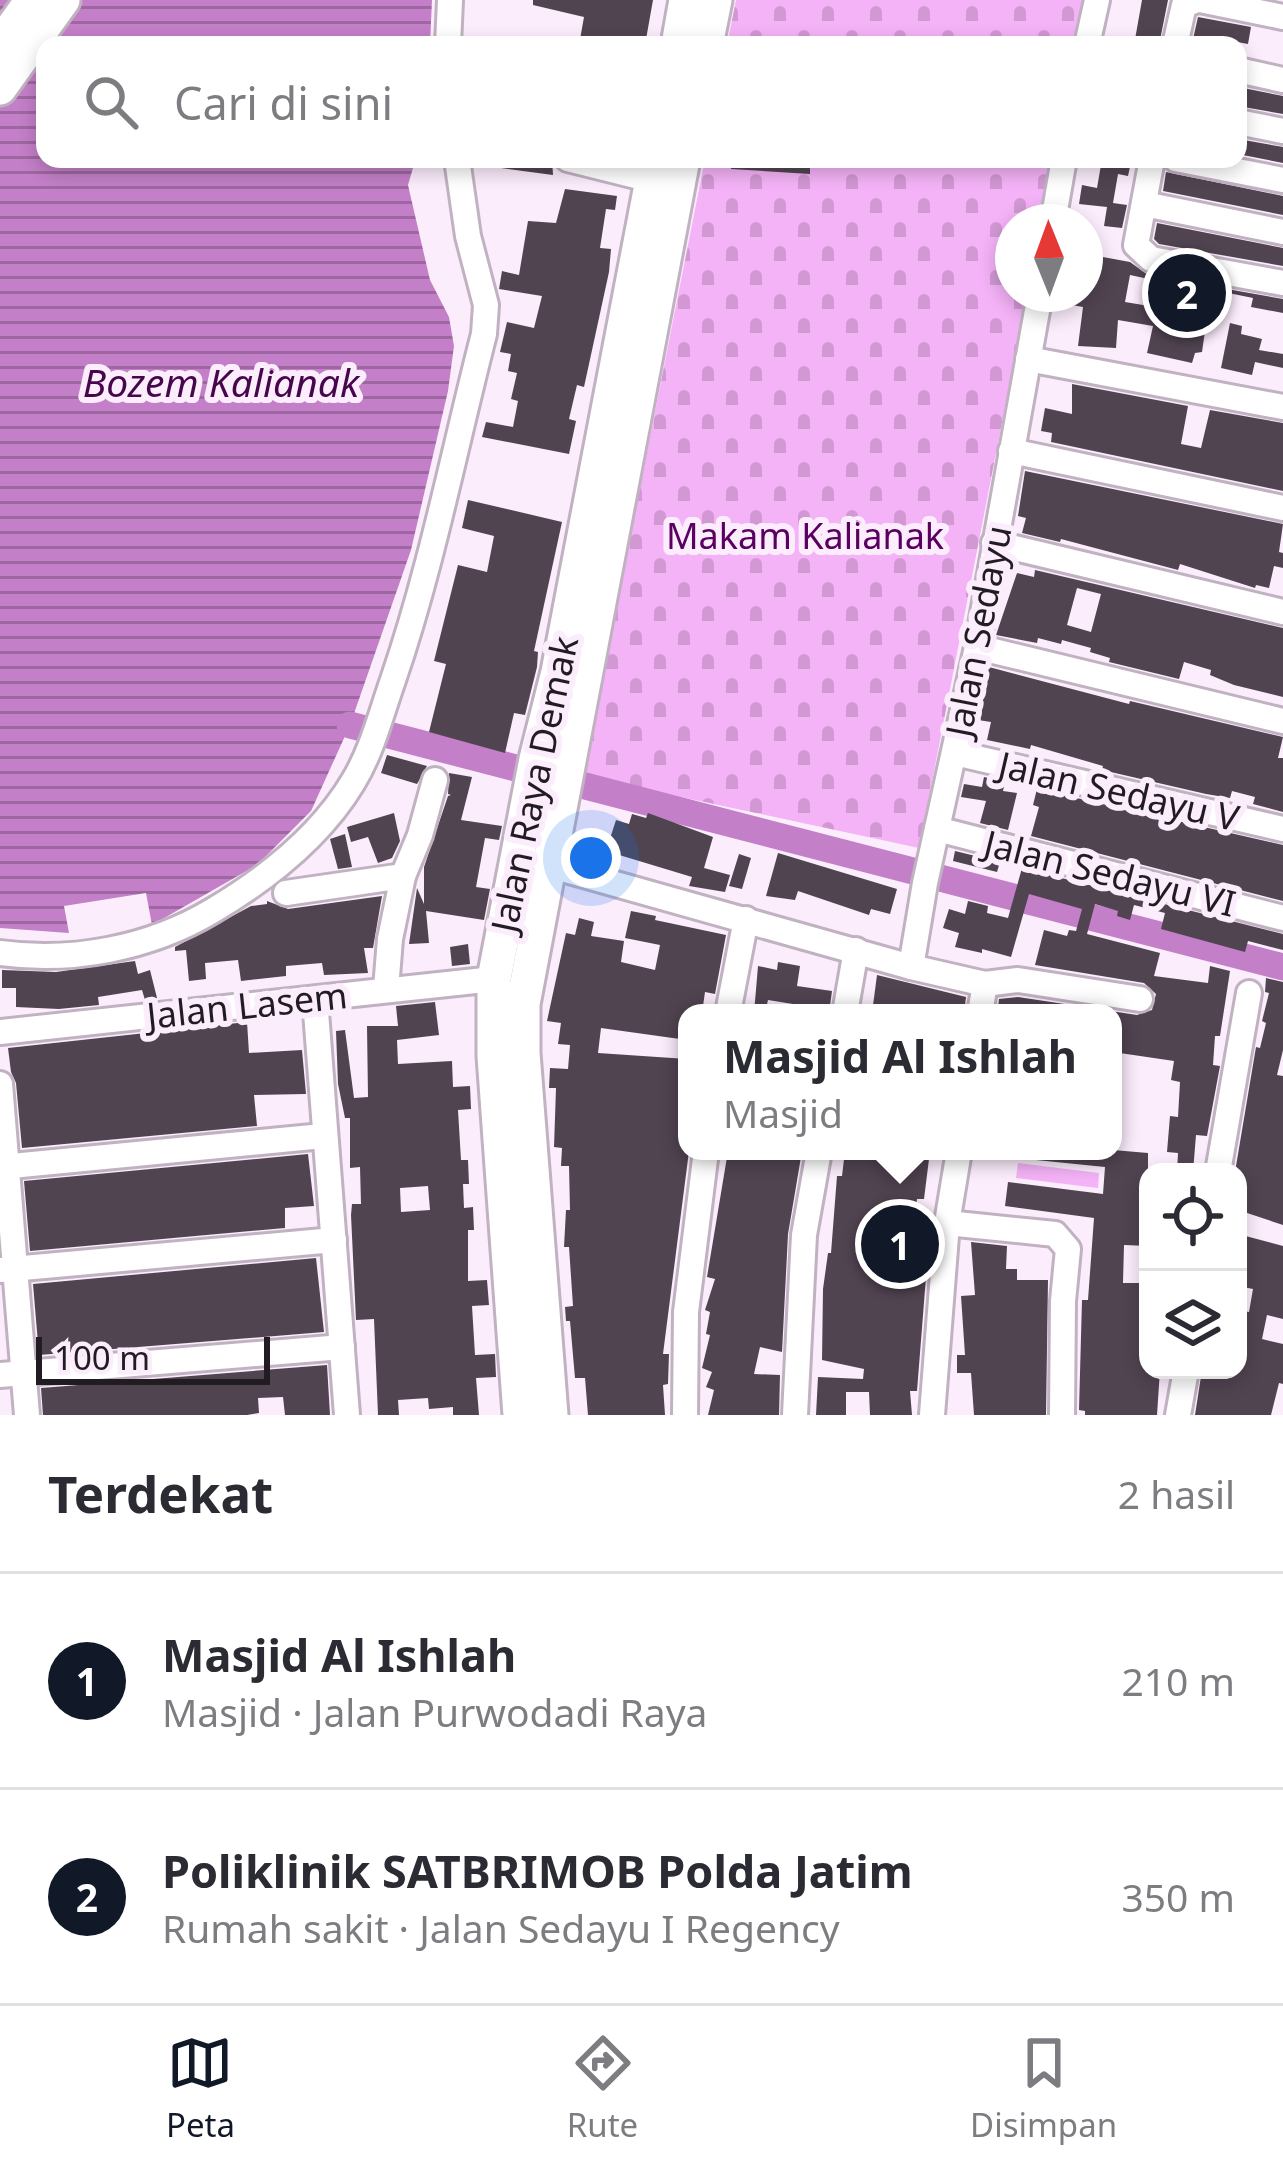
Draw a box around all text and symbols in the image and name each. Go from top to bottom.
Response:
search box [36,36,1247,168]
icon: search [78,69,144,135]
text: Cari di sini [174,72,393,133]
north arrow [995,204,1103,312]
pin: 2 [1148,248,1226,338]
water label: Bozem Kalianak [83,355,361,408]
park label: Makam Kalianak [666,511,944,560]
street label: Jalan Sedayu [933,521,1022,744]
street label: Jalan Raya Demak [478,632,589,939]
street label: Jalan Sedayu V [991,739,1244,843]
street label: Jalan Sedayu VI [976,817,1241,928]
your location [561,828,621,888]
street label: Jalan Lasem [141,970,350,1040]
popup [678,1004,1122,1160]
text: Masjid Al Ishlah [723,1025,1077,1086]
text: Masjid [723,1086,843,1139]
map controls [1139,1163,1247,1379]
button: locate [1139,1163,1247,1271]
pin: 1 [861,1199,939,1289]
button: layers [1139,1271,1247,1379]
scale bar [36,1331,270,1384]
text: 100 m [54,1335,150,1380]
text: Terdekat [48,1458,273,1528]
text: 2 hasil [1118,1467,1235,1520]
text: Masjid Al Ishlah [162,1624,516,1685]
text: 1 [76,1654,98,1707]
text: 210 m [1121,1654,1235,1707]
text: Masjid · Jalan Purwodadi Raya [162,1685,708,1738]
text: Poliklinik SATBRIMOB Polda Jatim [162,1840,913,1901]
text: 2 [76,1870,98,1923]
text: 350 m [1121,1870,1235,1923]
text: Rumah sakit · Jalan Sedayu I Regency [162,1901,840,1954]
tab: Peta [166,2030,235,2147]
tab: Rute [567,2030,638,2147]
tab: Disimpan [970,2030,1117,2147]

